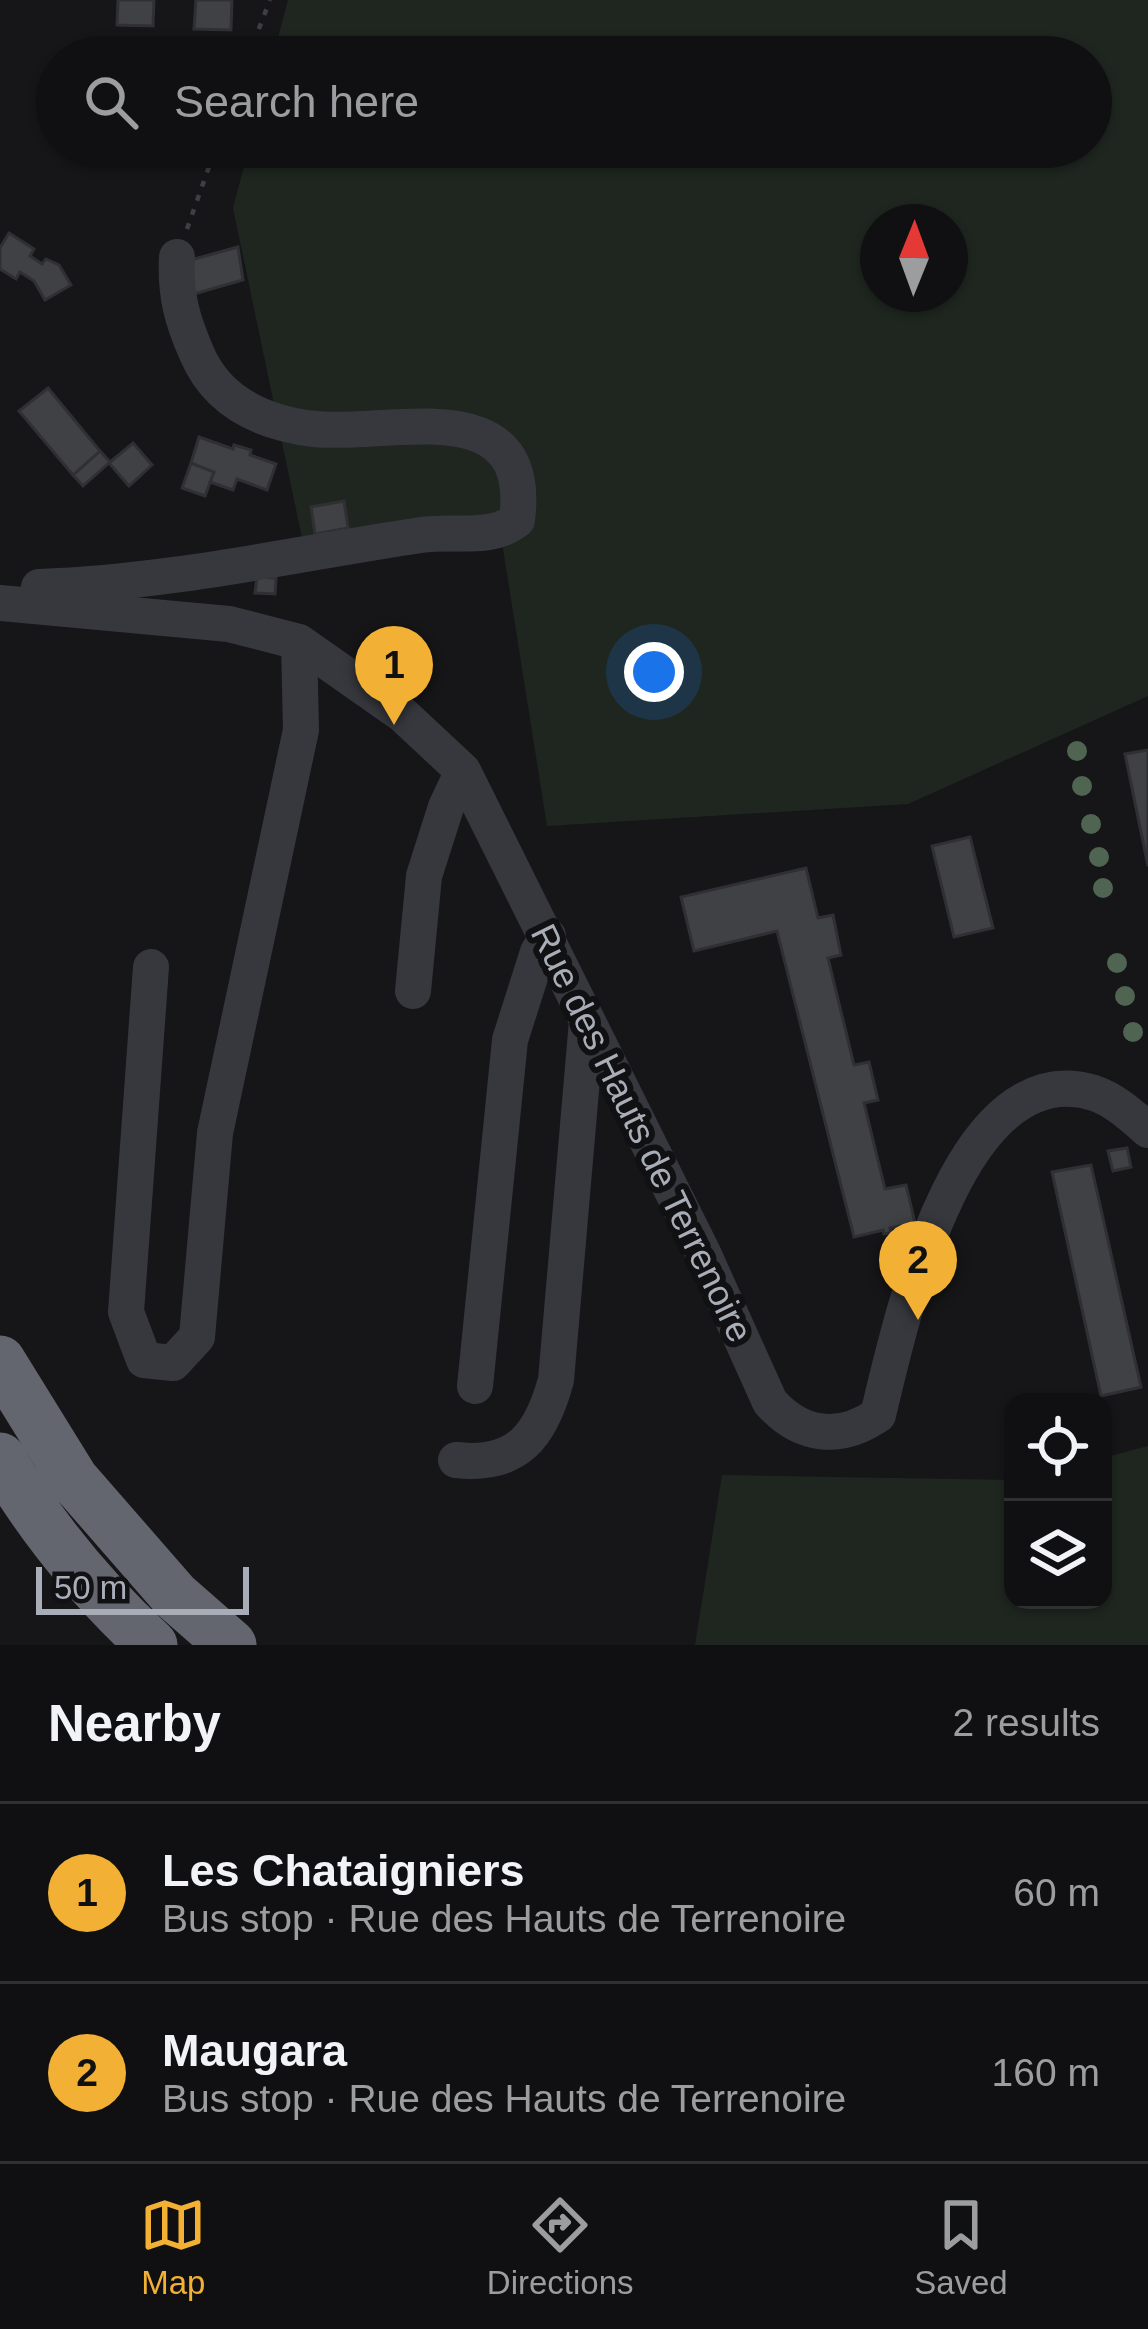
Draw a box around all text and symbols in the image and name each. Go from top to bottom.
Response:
search box [36,36,1112,168]
icon: search [78,69,144,135]
text: Search here [174,76,419,127]
north arrow [860,204,968,312]
pin: 1 [355,626,433,725]
your location [624,642,684,702]
street label: Rue des Hauts de Terrenoire [523,917,761,1349]
pin: 2 [879,1221,957,1320]
map controls [1004,1393,1112,1609]
button: locate [1004,1393,1112,1501]
button: layers [1004,1501,1112,1609]
scale bar [36,1561,249,1614]
text: 50 m [54,1569,127,1606]
text: Nearby [48,1695,221,1752]
text: 2 results [953,1701,1100,1744]
text: Les Chataigniers [162,1845,525,1896]
text: 1 [76,1871,98,1914]
text: 60 m [1013,1871,1100,1914]
text: Bus stop · Rue des Hauts de Terrenoire [162,1897,846,1940]
text: Maugara [162,2025,347,2076]
text: 2 [76,2051,98,2094]
text: 160 m [992,2051,1100,2094]
text: Bus stop · Rue des Hauts de Terrenoire [162,2077,846,2120]
tab: Map [140,2192,206,2302]
tab: Directions [487,2192,634,2302]
tab: Saved [914,2192,1008,2302]

